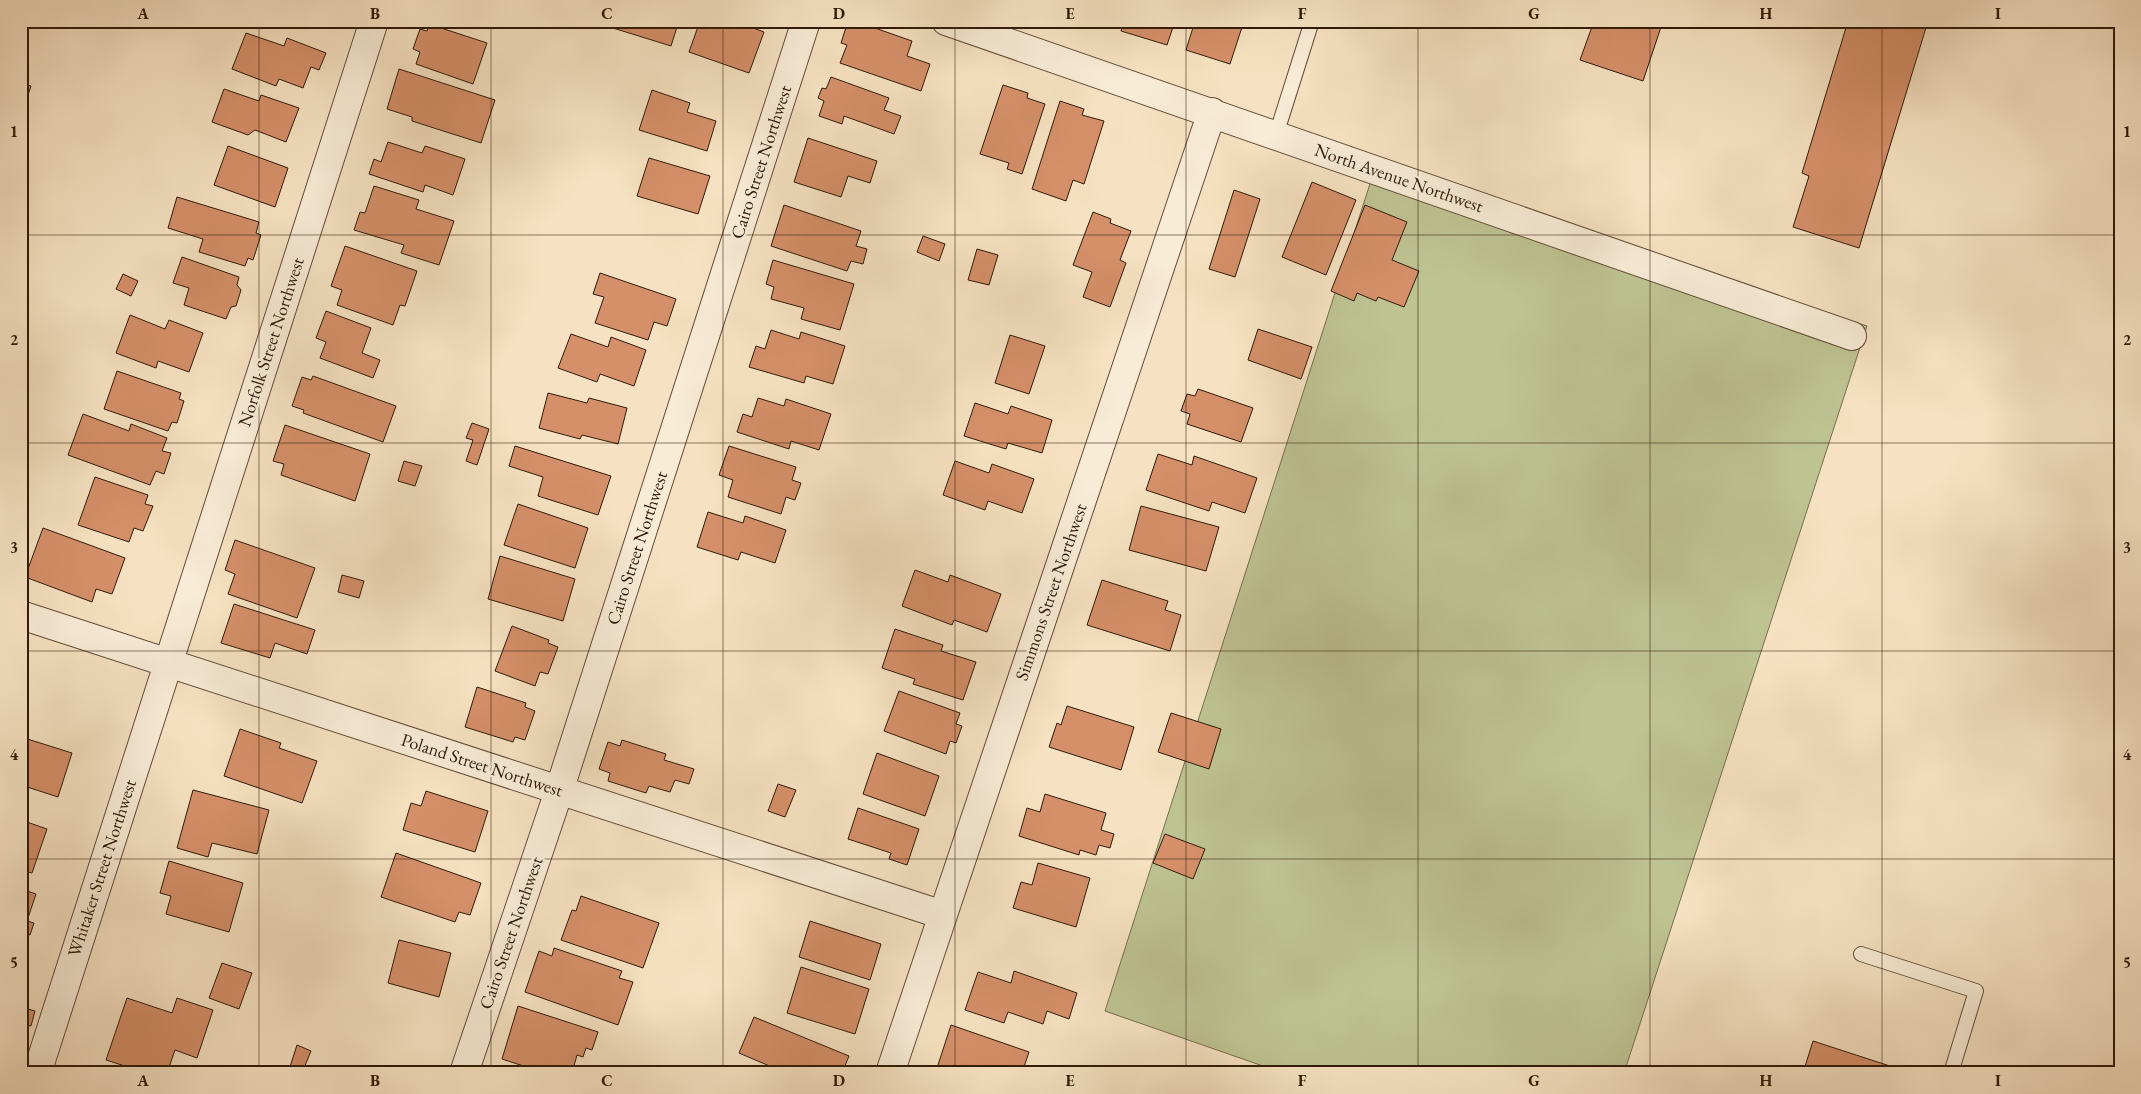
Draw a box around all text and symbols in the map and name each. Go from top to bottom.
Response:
text: A [136,3,149,24]
text: B [370,3,380,24]
text: C [601,3,613,24]
text: D [833,3,845,24]
text: E [1065,3,1075,24]
text: F [1298,3,1307,24]
text: G [1528,3,1540,24]
text: H [1760,3,1773,24]
text: I [1995,3,2001,24]
street label: Cairo Street Northwest [725,82,796,242]
text: 1 [10,121,18,142]
text: 1 [2123,121,2131,142]
street label: North Avenue Northwest [1312,138,1487,217]
street label: Norfolk Street Northwest [232,254,309,429]
text: 2 [10,329,19,350]
text: 2 [2123,329,2132,350]
street label: Cairo Street Northwest [601,468,672,628]
street label: Simmons Street Northwest [1009,500,1092,683]
text: 3 [10,537,18,558]
text: 3 [2123,537,2131,558]
street label: Poland Street Northwest [398,728,566,802]
text: 4 [10,744,19,765]
text: 4 [2123,744,2132,765]
street label: Whitaker Street Northwest [62,776,141,959]
street label: Cairo Street Northwest [474,853,548,1012]
text: 5 [10,952,18,973]
text: 5 [2123,952,2131,973]
text: A [136,1070,149,1091]
text: B [370,1070,380,1091]
text: C [601,1070,613,1091]
text: D [833,1070,845,1091]
text: E [1065,1070,1075,1091]
text: F [1298,1070,1307,1091]
text: G [1528,1070,1540,1091]
text: H [1760,1070,1773,1091]
text: I [1995,1070,2001,1091]

